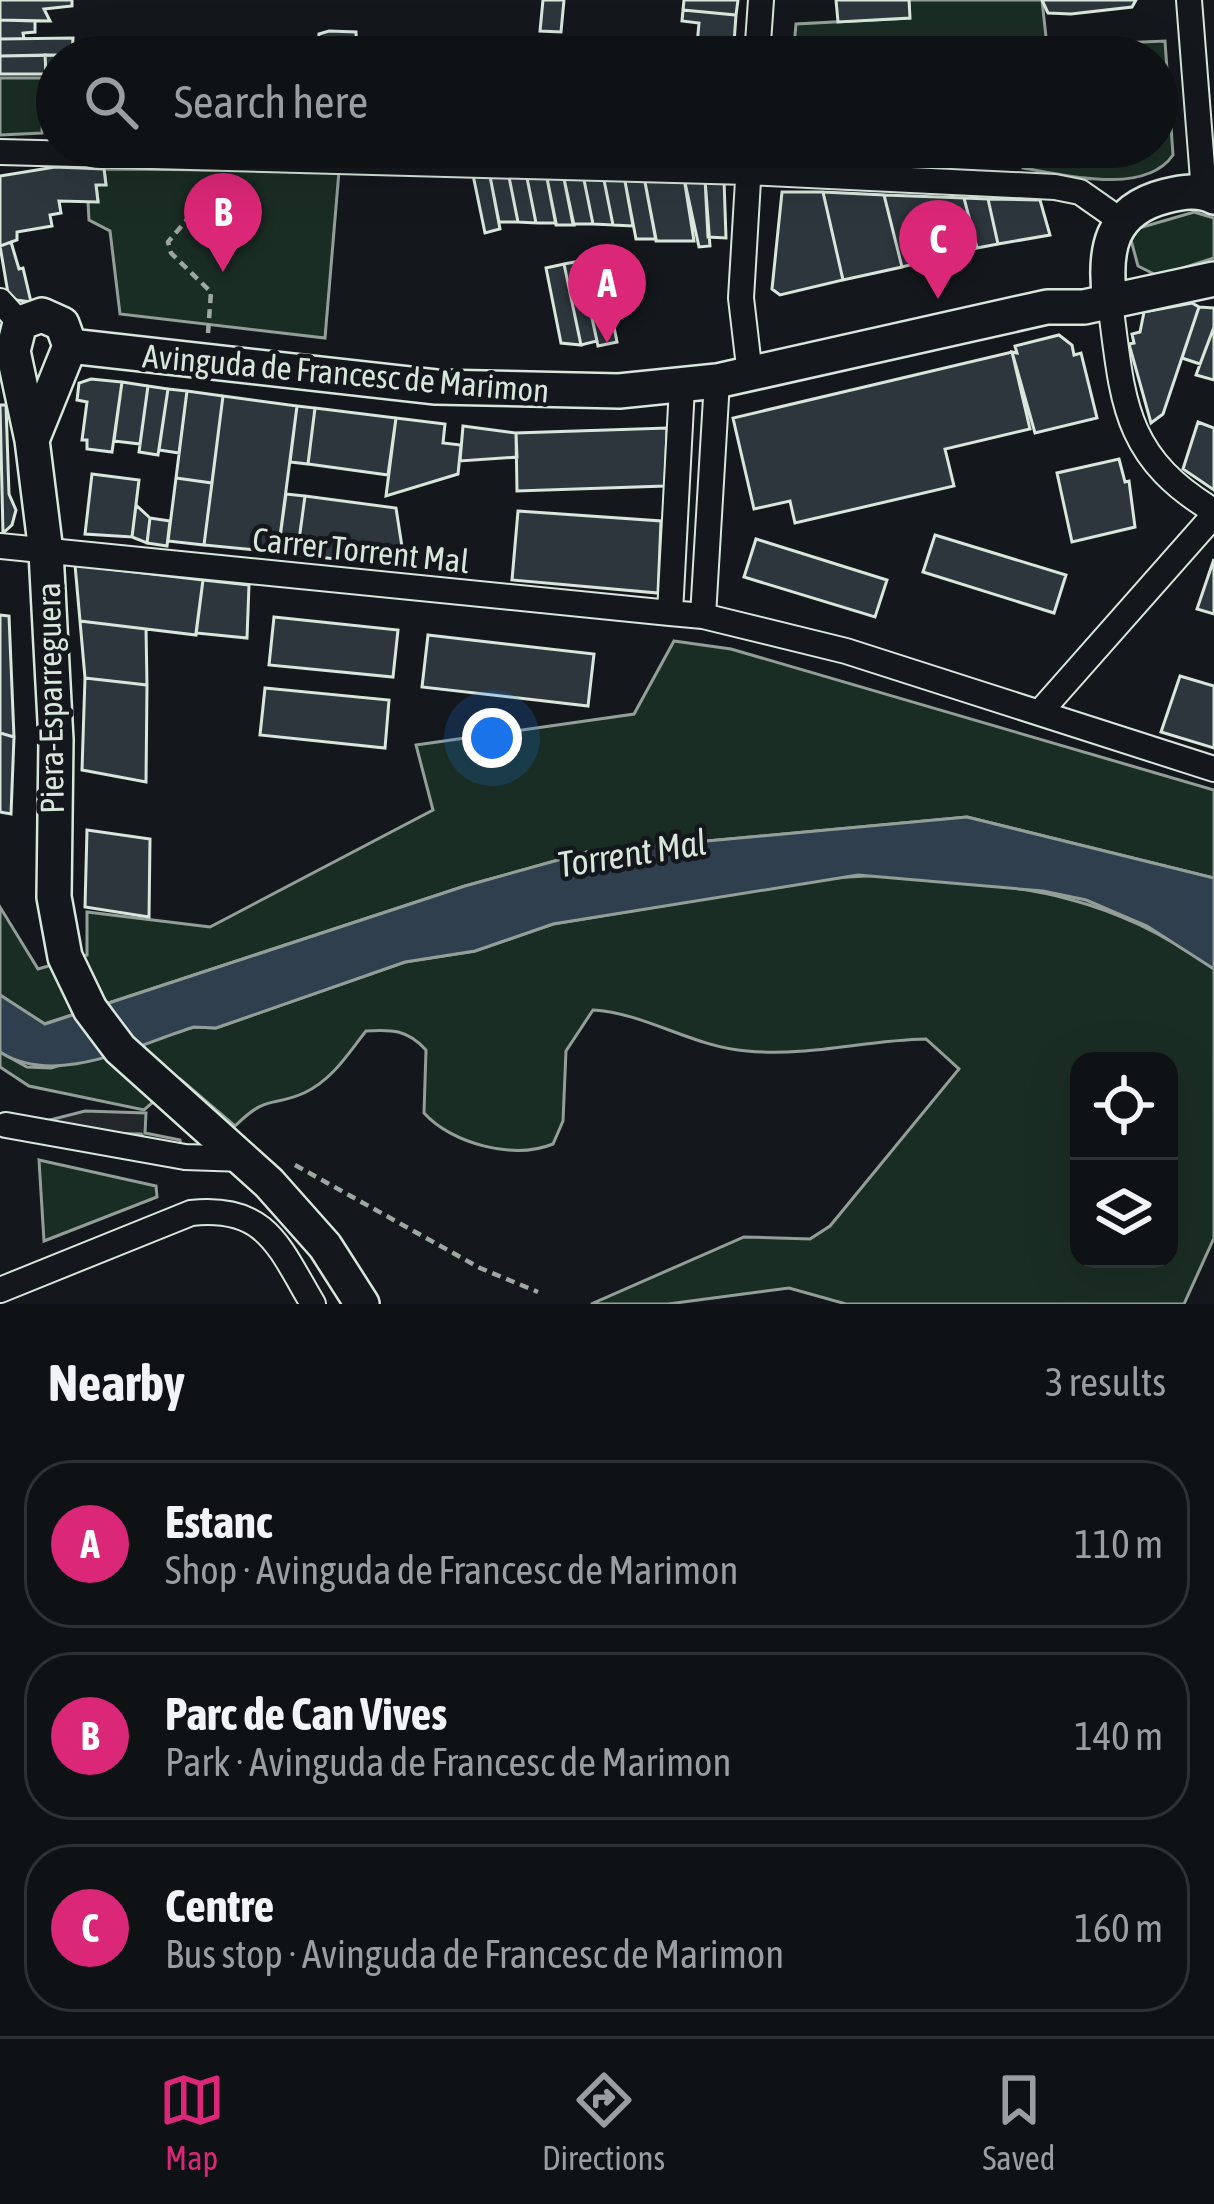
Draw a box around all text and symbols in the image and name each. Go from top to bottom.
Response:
search box [36,36,1178,168]
icon: search [78,69,144,135]
text: Search here [174,76,368,128]
pin: B [184,173,262,272]
pin: C [899,200,977,299]
pin: A [568,244,646,343]
street label: Avinguda de Francesc de Marimon [141,336,551,410]
street label: Carrer Torrent Mal [251,520,471,580]
street label: Piera-Esparreguera [29,582,71,814]
your location [462,708,522,768]
water label: Torrent Mal [555,821,709,885]
map controls [1070,1052,1178,1268]
button: locate [1070,1052,1178,1160]
button: layers [1070,1160,1178,1268]
text: Nearby [48,1353,185,1412]
text: 3 results [1045,1360,1166,1404]
text: Estanc [165,1496,272,1548]
text: A [80,1522,100,1566]
text: 110 m [1075,1522,1163,1566]
text: Shop · Avinguda de Francesc de Marimon [165,1548,738,1592]
text: Parc de Can Vives [165,1688,447,1740]
text: B [81,1714,99,1758]
text: 140 m [1075,1714,1163,1758]
text: Park · Avinguda de Francesc de Marimon [165,1740,731,1784]
text: Centre [165,1880,274,1932]
text: C [81,1906,99,1950]
text: 160 m [1075,1906,1163,1950]
text: Bus stop · Avinguda de Francesc de Marimon [165,1932,784,1976]
tab: Map [159,2067,225,2177]
tab: Directions [542,2067,665,2177]
tab: Saved [982,2067,1055,2177]

